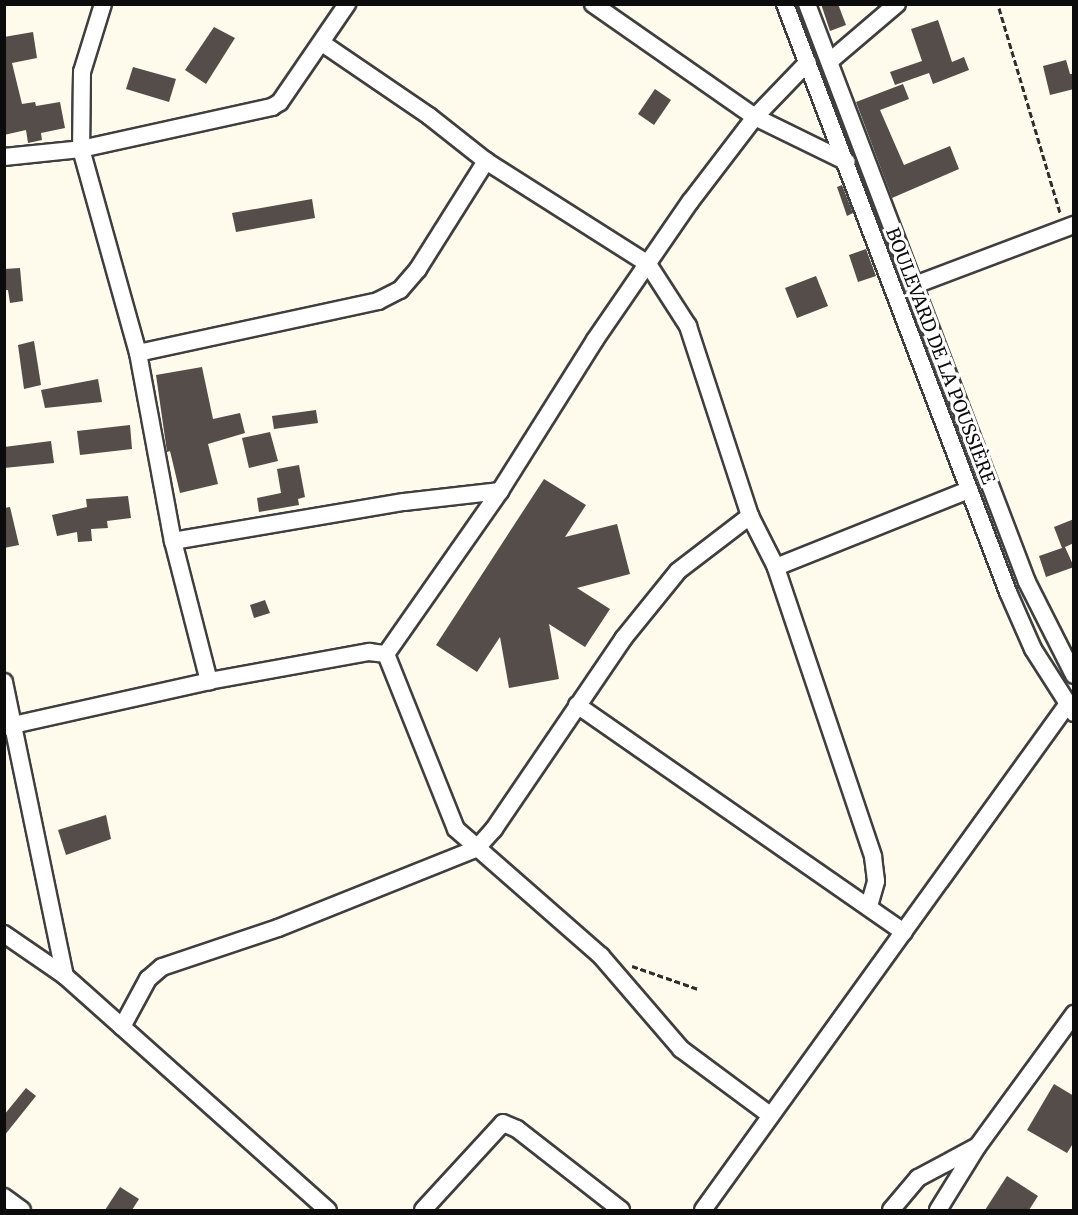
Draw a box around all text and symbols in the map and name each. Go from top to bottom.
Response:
street label: BOULEVARD DE LA POUSSIÈRE [881,225,999,487]

